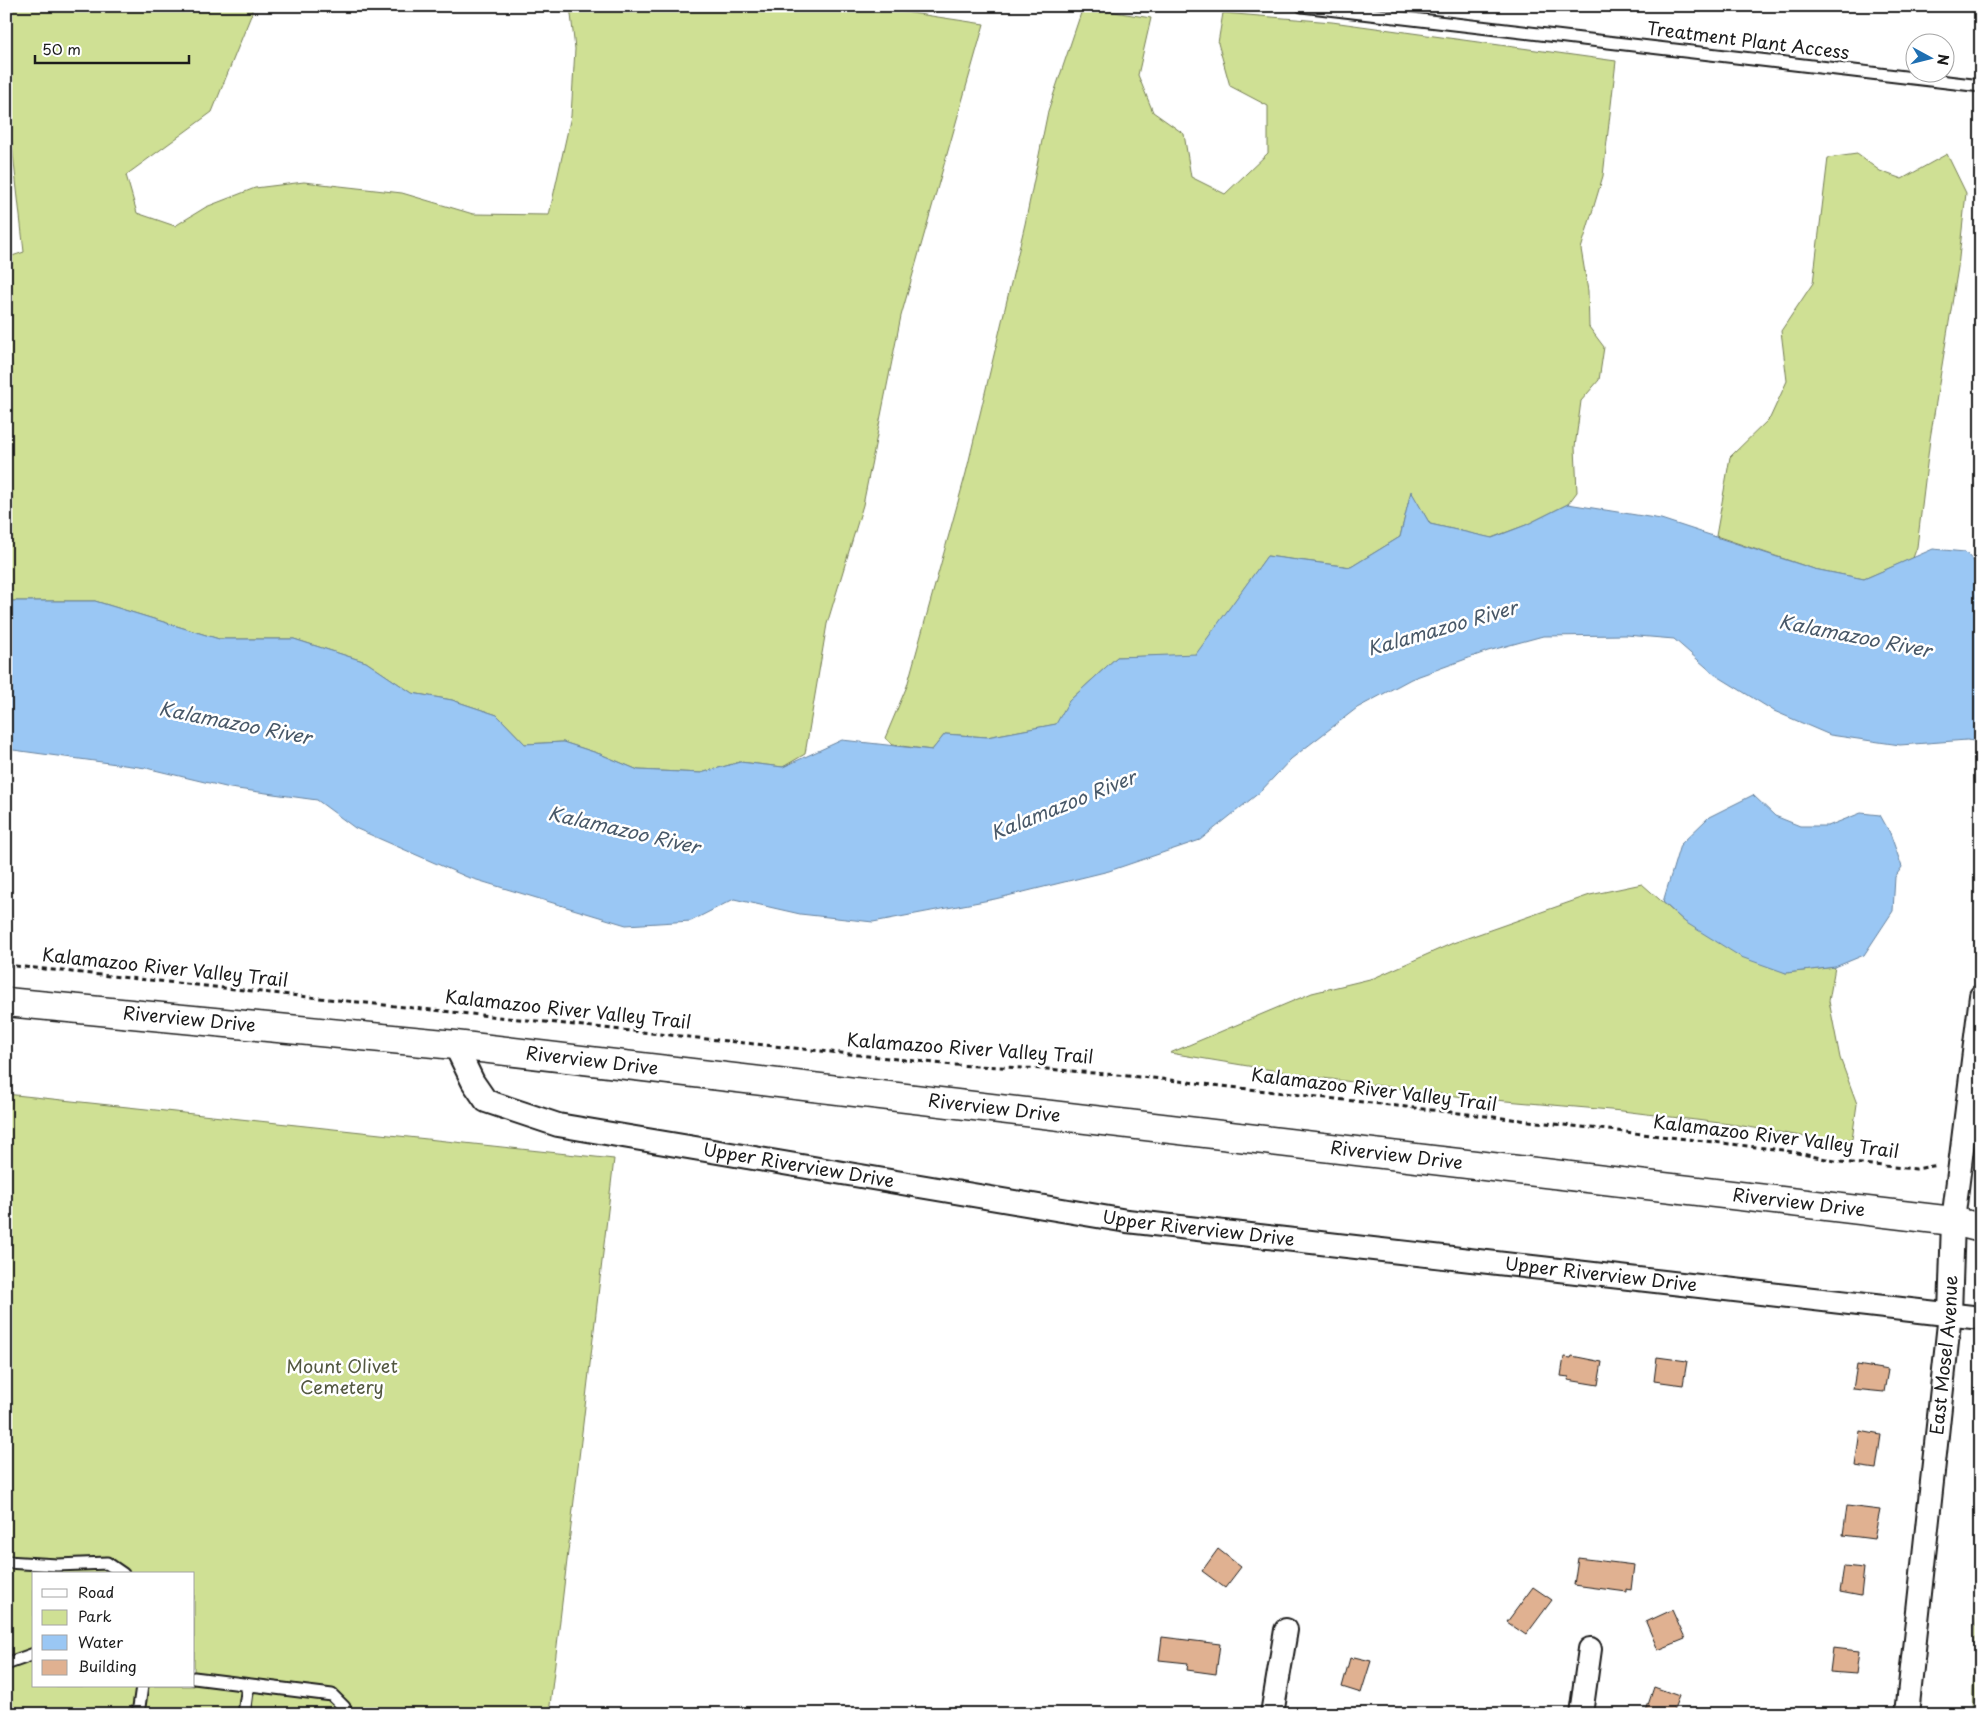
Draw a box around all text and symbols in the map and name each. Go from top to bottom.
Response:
street label: Treatment Plant Access [1645,14,1851,65]
scale bar [35,32,189,64]
north arrow [1904,32,1954,82]
text: 50 m [42,37,81,60]
text: N [1932,53,1954,66]
water label: Kalamazoo River [1364,592,1522,662]
water label: Kalamazoo River [1777,607,1936,664]
water label: Kalamazoo River [157,694,316,751]
water label: Kalamazoo River [986,761,1142,846]
water label: Kalamazoo River [546,798,705,861]
street label: Kalamazoo River Valley Trail [41,940,290,993]
street label: Kalamazoo River Valley Trail [444,982,693,1035]
street label: Riverview Drive [122,998,257,1038]
street label: Kalamazoo River Valley Trail [846,1025,1094,1070]
street label: Riverview Drive [524,1038,660,1081]
street label: Kalamazoo River Valley Trail [1250,1060,1499,1117]
street label: Riverview Drive [927,1086,1062,1128]
street label: Kalamazoo River Valley Trail [1652,1107,1901,1164]
street label: Riverview Drive [1329,1133,1464,1175]
street label: Upper Riverview Drive [701,1135,896,1193]
street label: Riverview Drive [1731,1180,1867,1223]
street label: Upper Riverview Drive [1101,1202,1296,1252]
street label: Upper Riverview Drive [1503,1249,1699,1298]
street label: East Mosel Avenue [1922,1275,1963,1436]
park label: Mount Olivet Cemetery [286,1352,398,1400]
legend [32,1572,195,1688]
text: Road [78,1580,114,1603]
text: Park [78,1604,112,1627]
text: Water [78,1630,123,1653]
text: Building [78,1654,137,1677]

